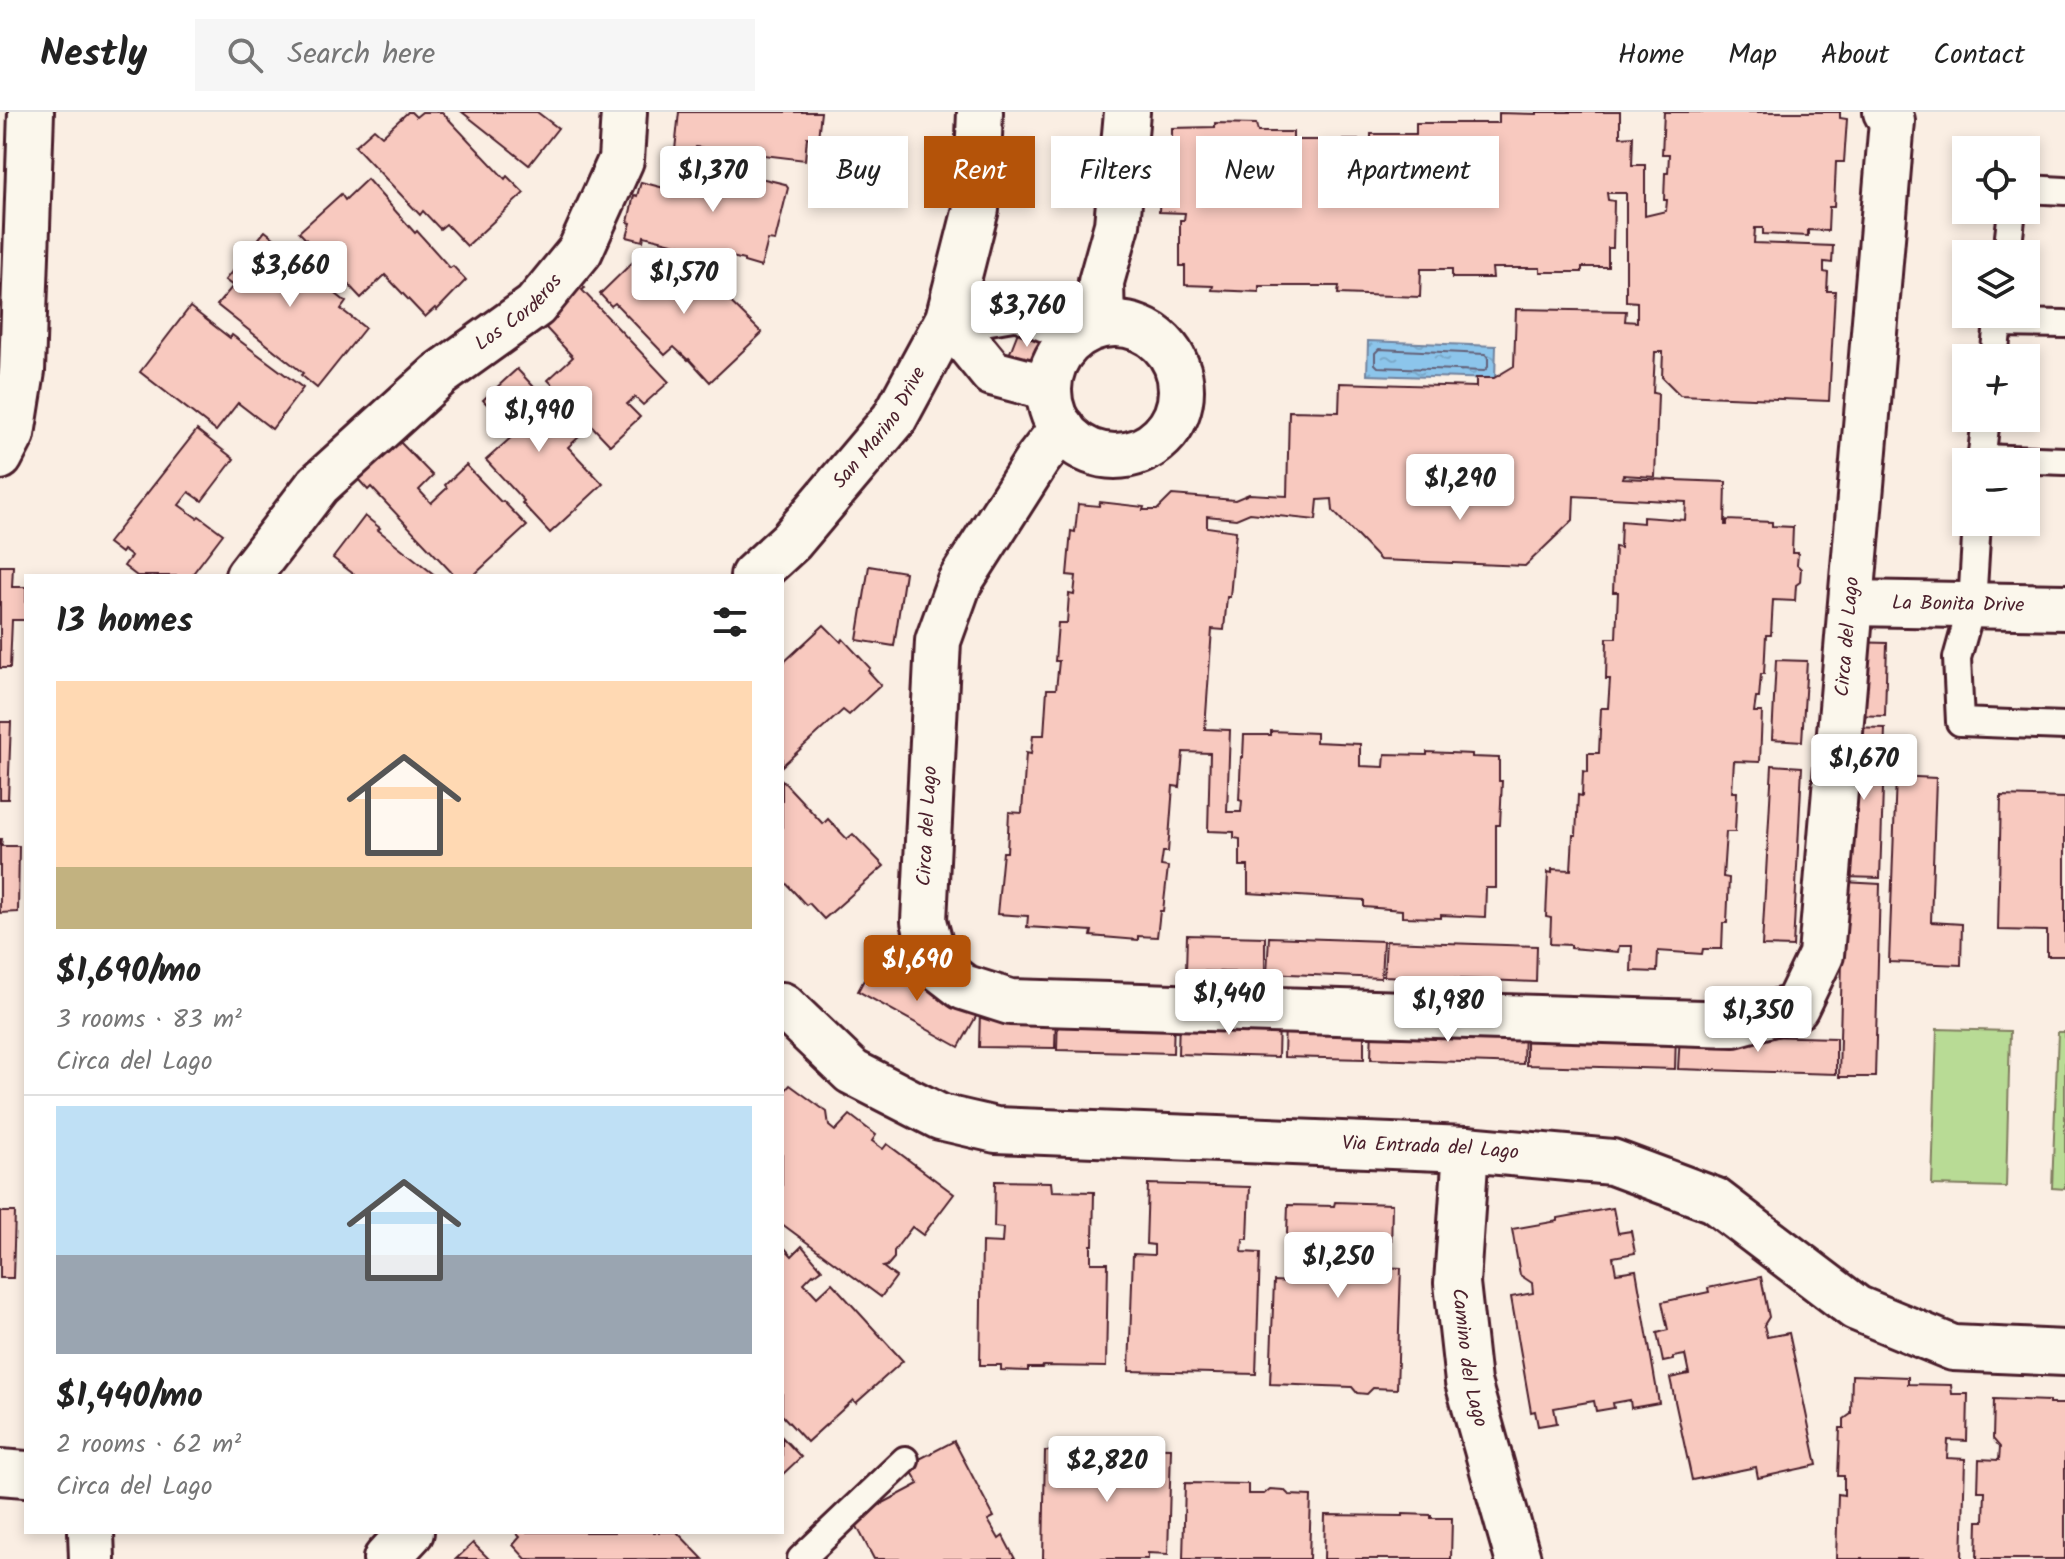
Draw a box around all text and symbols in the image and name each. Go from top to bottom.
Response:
search box [195,19,755,91]
text: Nestly [40,25,147,85]
text: Search here [287,31,435,79]
icon: search [223,33,267,77]
text: Home [1618,33,1684,78]
text: Map [1728,33,1777,78]
text: About [1821,33,1889,78]
text: Contact [1933,33,2025,78]
chip: Buy [808,136,908,208]
chip: Rent [924,136,1035,208]
chip: Filters [1051,136,1180,208]
chip: New [1196,136,1302,208]
chip: Apartment [1318,136,1499,208]
map controls [1952,136,2040,536]
button: locate [1952,136,2040,224]
pin: $1,370 [648,146,778,214]
text: $1,370 [678,151,748,193]
button: layers [1952,240,2040,328]
pin: $3,660 [225,241,355,309]
text: $3,660 [251,246,329,288]
pin: $1,570 [619,248,749,316]
text: $1,570 [650,253,718,295]
street label: Los Corderos [469,267,571,360]
pin: $3,760 [962,281,1092,349]
text: $3,760 [989,286,1065,328]
button: + [1952,344,2040,432]
street label: San Marino Drive [825,361,935,496]
pin: $1,990 [474,386,604,454]
text: $1,990 [504,391,574,433]
button: − [1952,448,2040,536]
pin: $1,290 [1395,454,1525,522]
text: $1,290 [1424,459,1496,501]
street label: Circa del Lago [1827,575,1869,698]
street label: La Bonita Drive [1891,588,2025,622]
text: 13 homes [56,595,193,649]
icon: filters [708,600,752,644]
icon: home [332,733,476,877]
pin: $1,670 [1799,734,1929,802]
text: $1,670 [1829,739,1899,781]
street label: Circa del Lago [909,765,947,887]
pin: $1,690 [852,935,982,1003]
text: $1,690 [882,940,952,982]
text: $1,690/mo [56,945,201,999]
pin: $1,440 [1164,969,1294,1037]
text: $1,440 [1193,974,1265,1016]
pin: $1,980 [1383,976,1513,1044]
text: $1,980 [1412,981,1484,1023]
pin: $1,350 [1693,986,1823,1054]
text: $1,350 [1723,991,1793,1033]
text: 3 rooms · 83 m² [56,999,242,1041]
text: Circa del Lago [56,1041,213,1083]
street label: Via Entrada del Lago [1341,1128,1520,1170]
icon: home [332,1158,476,1302]
pin: $1,250 [1273,1232,1403,1300]
text: $1,250 [1302,1237,1374,1279]
street label: Camino del Lago [1442,1287,1496,1431]
text: $1,440/mo [56,1370,203,1424]
text: 2 rooms · 62 m² [56,1424,241,1466]
pin: $2,820 [1042,1436,1172,1504]
text: $2,820 [1066,1441,1148,1483]
text: Circa del Lago [56,1466,213,1508]

